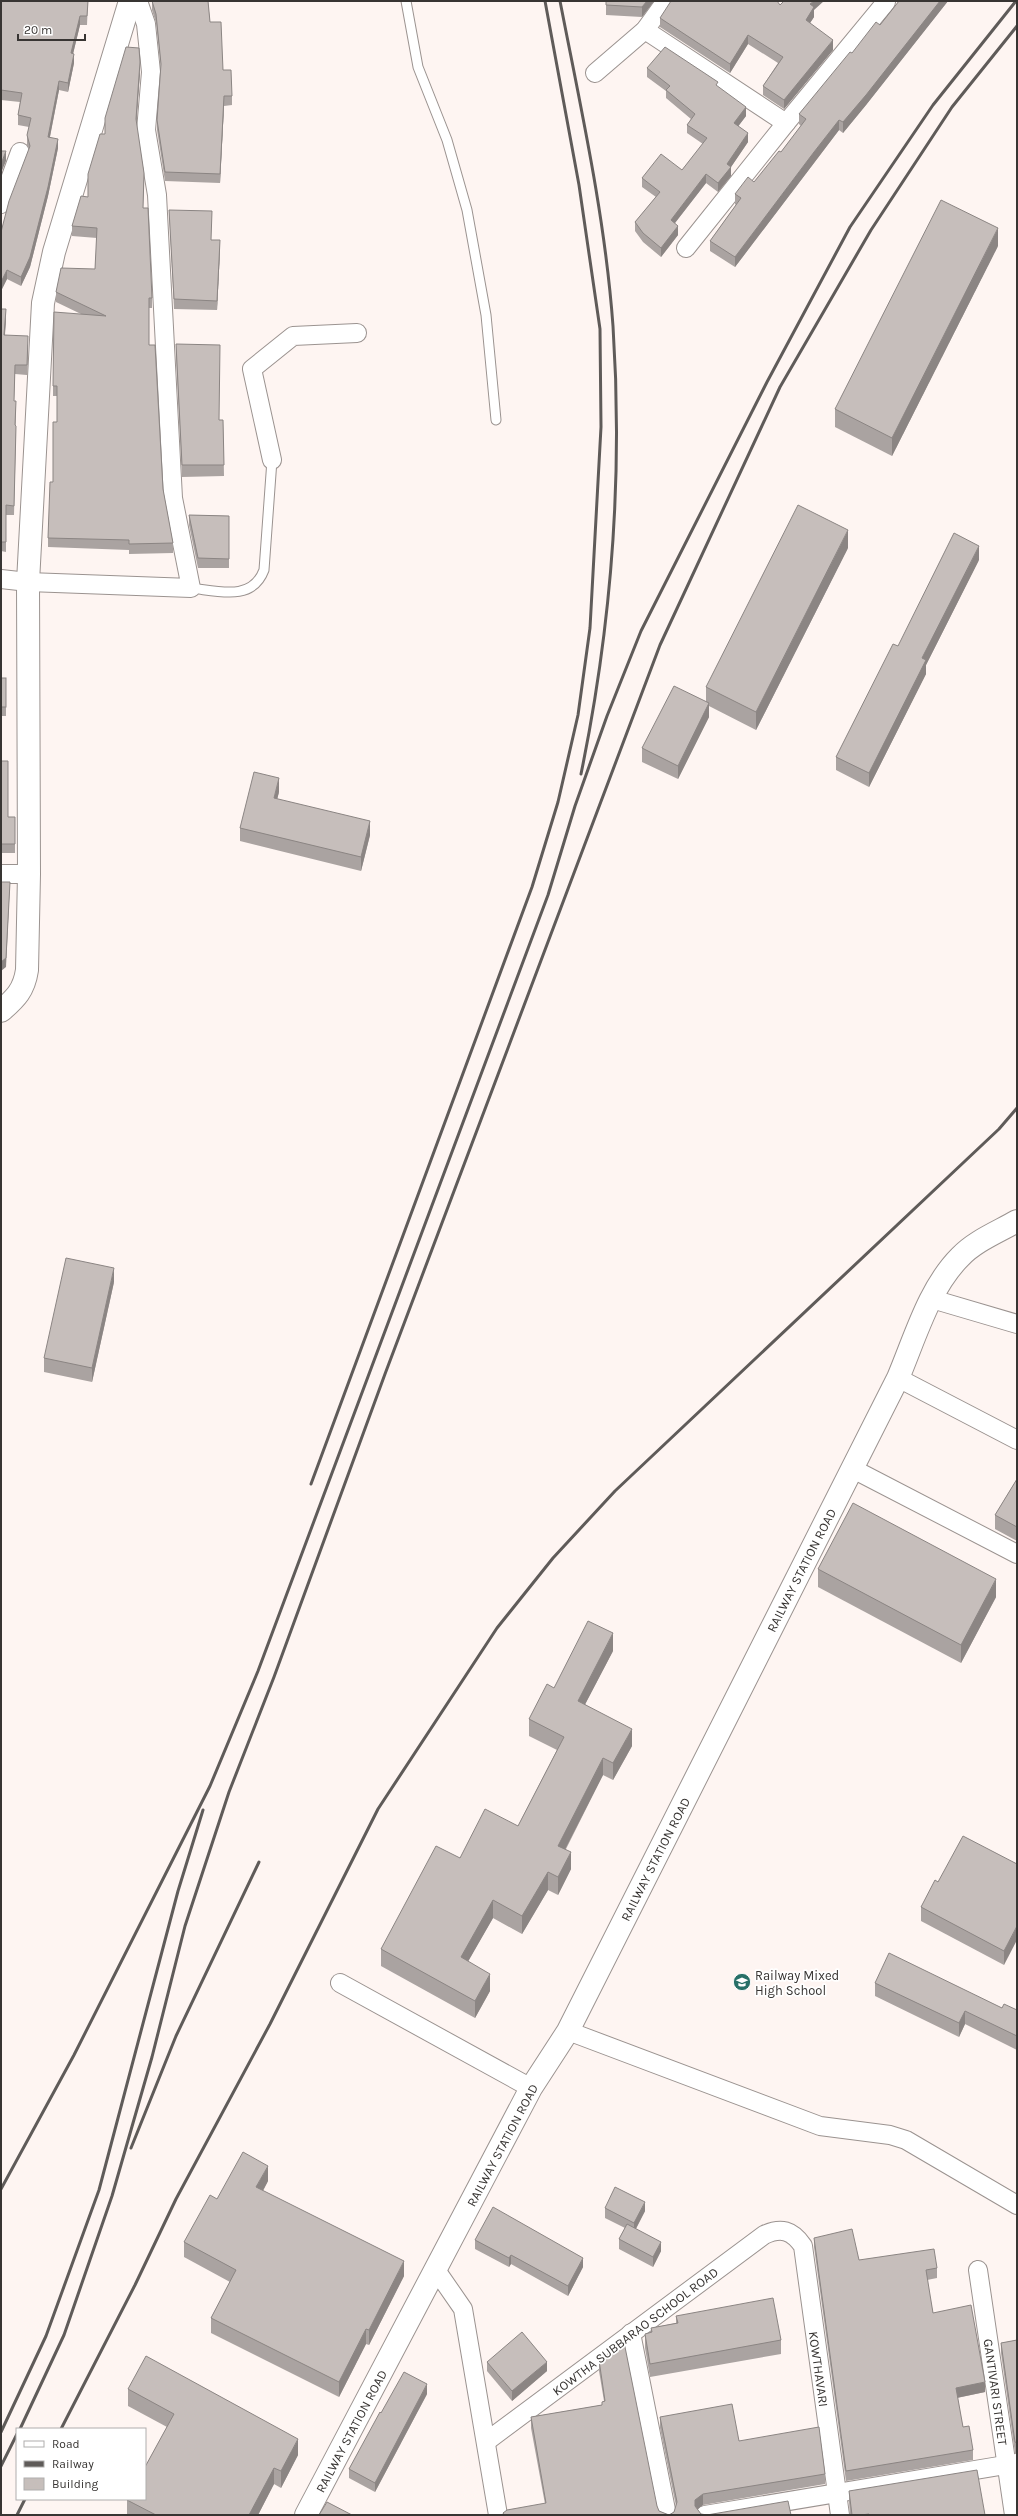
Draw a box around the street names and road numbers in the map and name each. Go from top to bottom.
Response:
street label: RAILWAY STATION ROAD [764,1506,839,1635]
street label: RAILWAY STATION ROAD [618,1795,693,1924]
street label: RAILWAY STATION ROAD [464,2081,541,2209]
street label: KOWTHA SUBBARAO SCHOOL ROAD [550,2264,721,2399]
street label: KOWTHAVARI [806,2330,831,2408]
street label: GANTIVARI STREET [981,2338,1010,2447]
street label: RAILWAY STATION ROAD [313,2367,390,2495]

